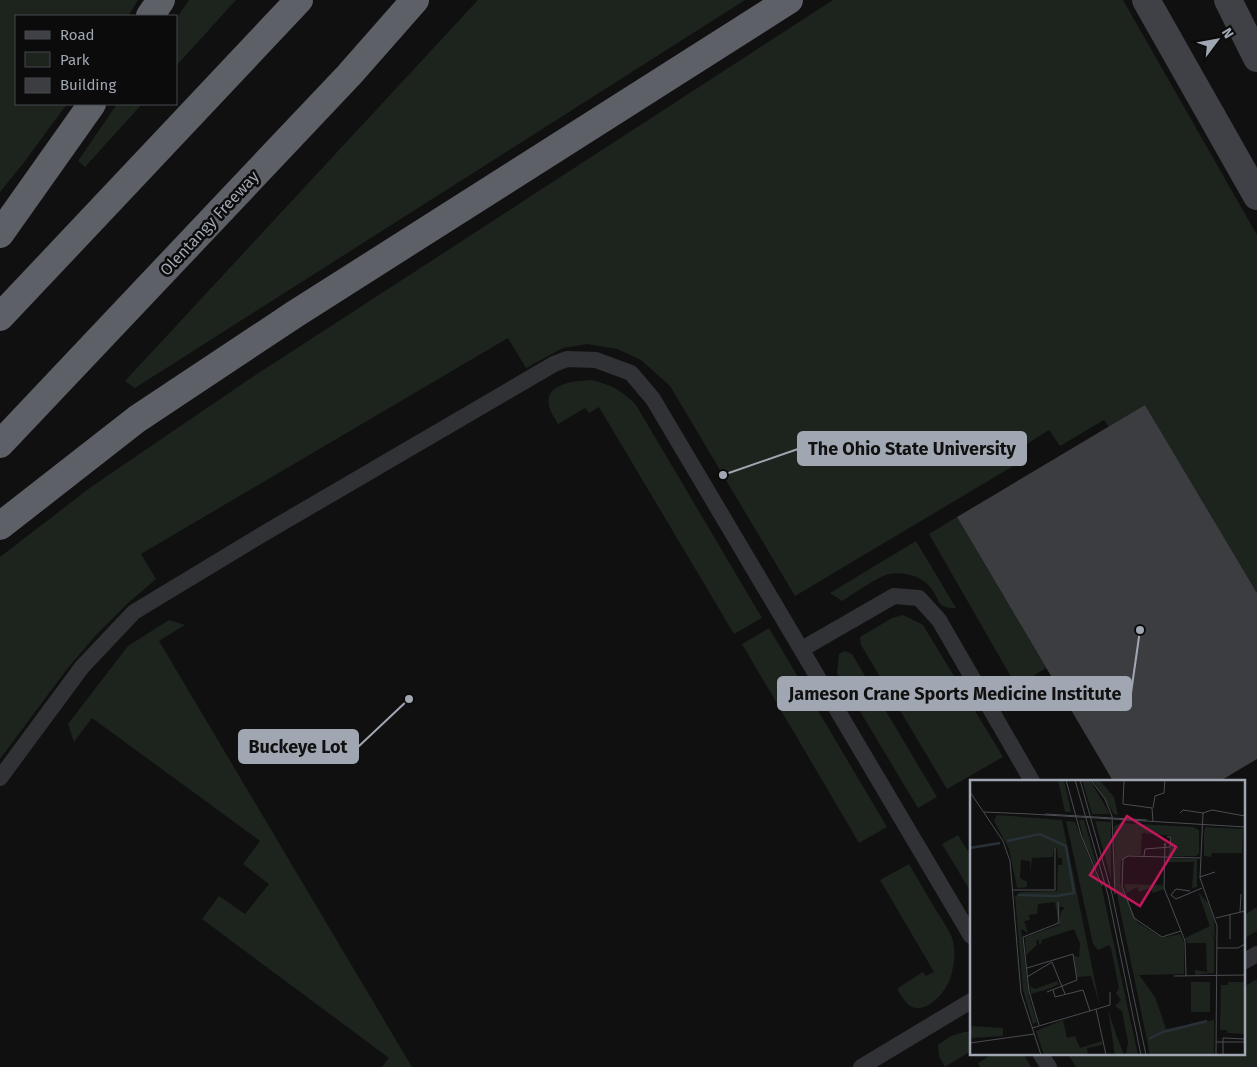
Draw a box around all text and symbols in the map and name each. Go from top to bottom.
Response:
legend [15,15,178,105]
north arrow [1192,15,1242,65]
text: N [1218,25,1237,42]
text: Road [60,26,95,44]
text: Park [60,51,90,69]
text: Building [60,76,116,94]
street label: Olentangy Freeway [156,167,263,280]
callout: The Ohio State University [798,432,1026,465]
text: The Ohio State University [808,438,1017,460]
callout: Jameson Crane Sports Medicine Institute [778,677,1131,710]
text: Jameson Crane Sports Medicine Institute [788,683,1121,705]
callout: Buckeye Lot [239,730,358,763]
text: Buckeye Lot [248,736,349,758]
inset map [970,780,1244,1054]

